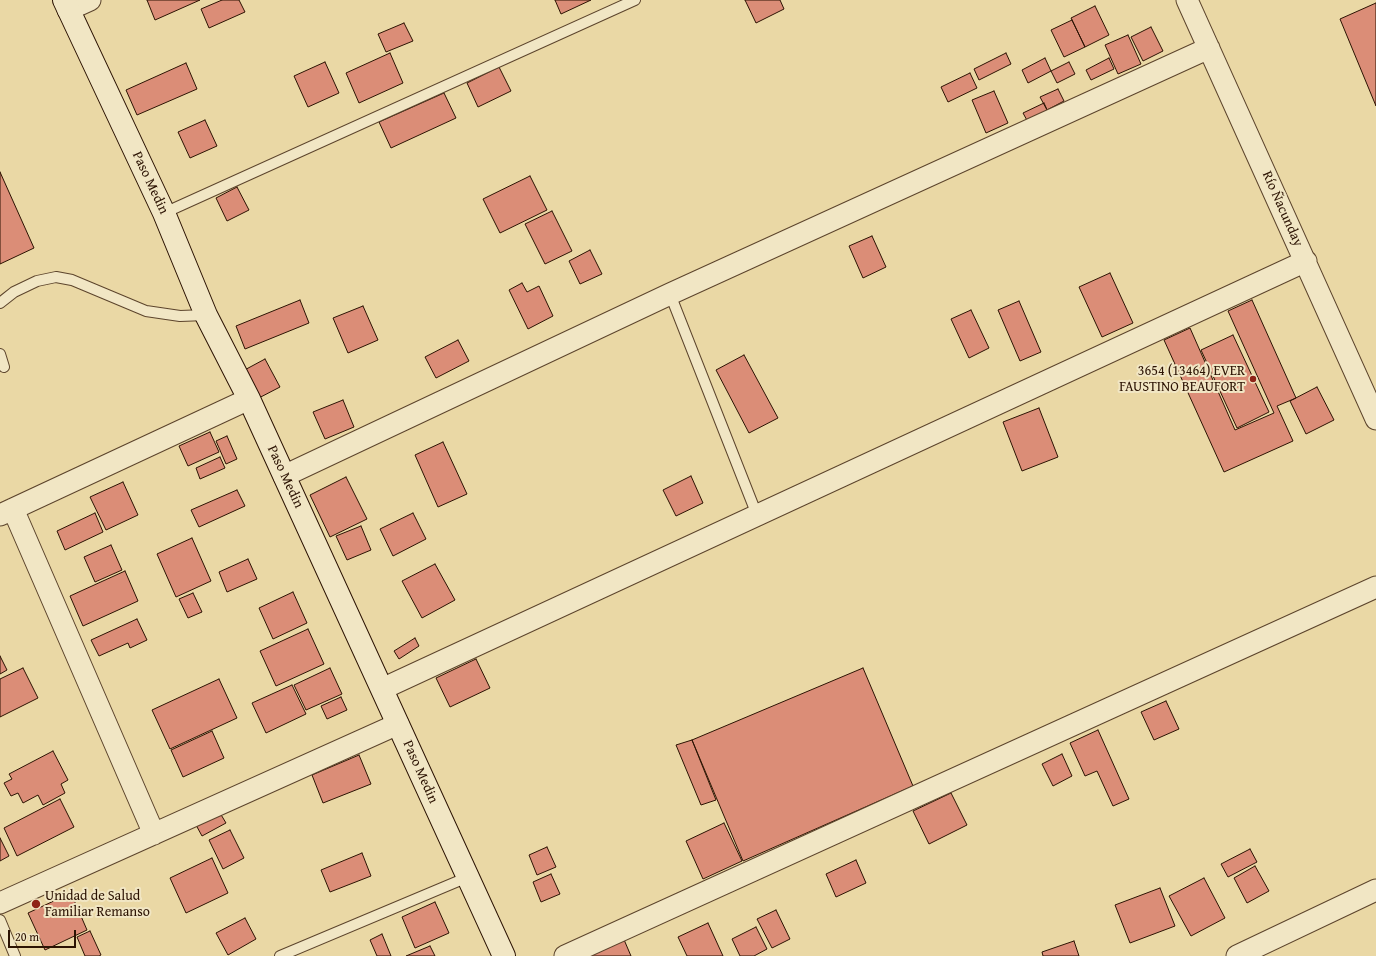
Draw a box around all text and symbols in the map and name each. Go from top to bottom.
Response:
street label: Paso Medin [128,149,172,217]
street label: Río Ñacunday [1258,169,1306,249]
place label: 3654 (13464) EVER FAUSTINO BEAUFORT [1119,363,1245,396]
marker: 3654 (13464) EVER FAUSTINO BEAUFORT [1248,374,1258,384]
street label: Paso Medin [263,443,307,511]
street label: Paso Medin [399,738,441,806]
place label: Unidad de Salud Familiar Remanso [45,888,150,920]
marker: Unidad de Salud Familiar Remanso [30,898,42,910]
scale bar [10,922,78,948]
text: 20 m [15,928,39,945]

